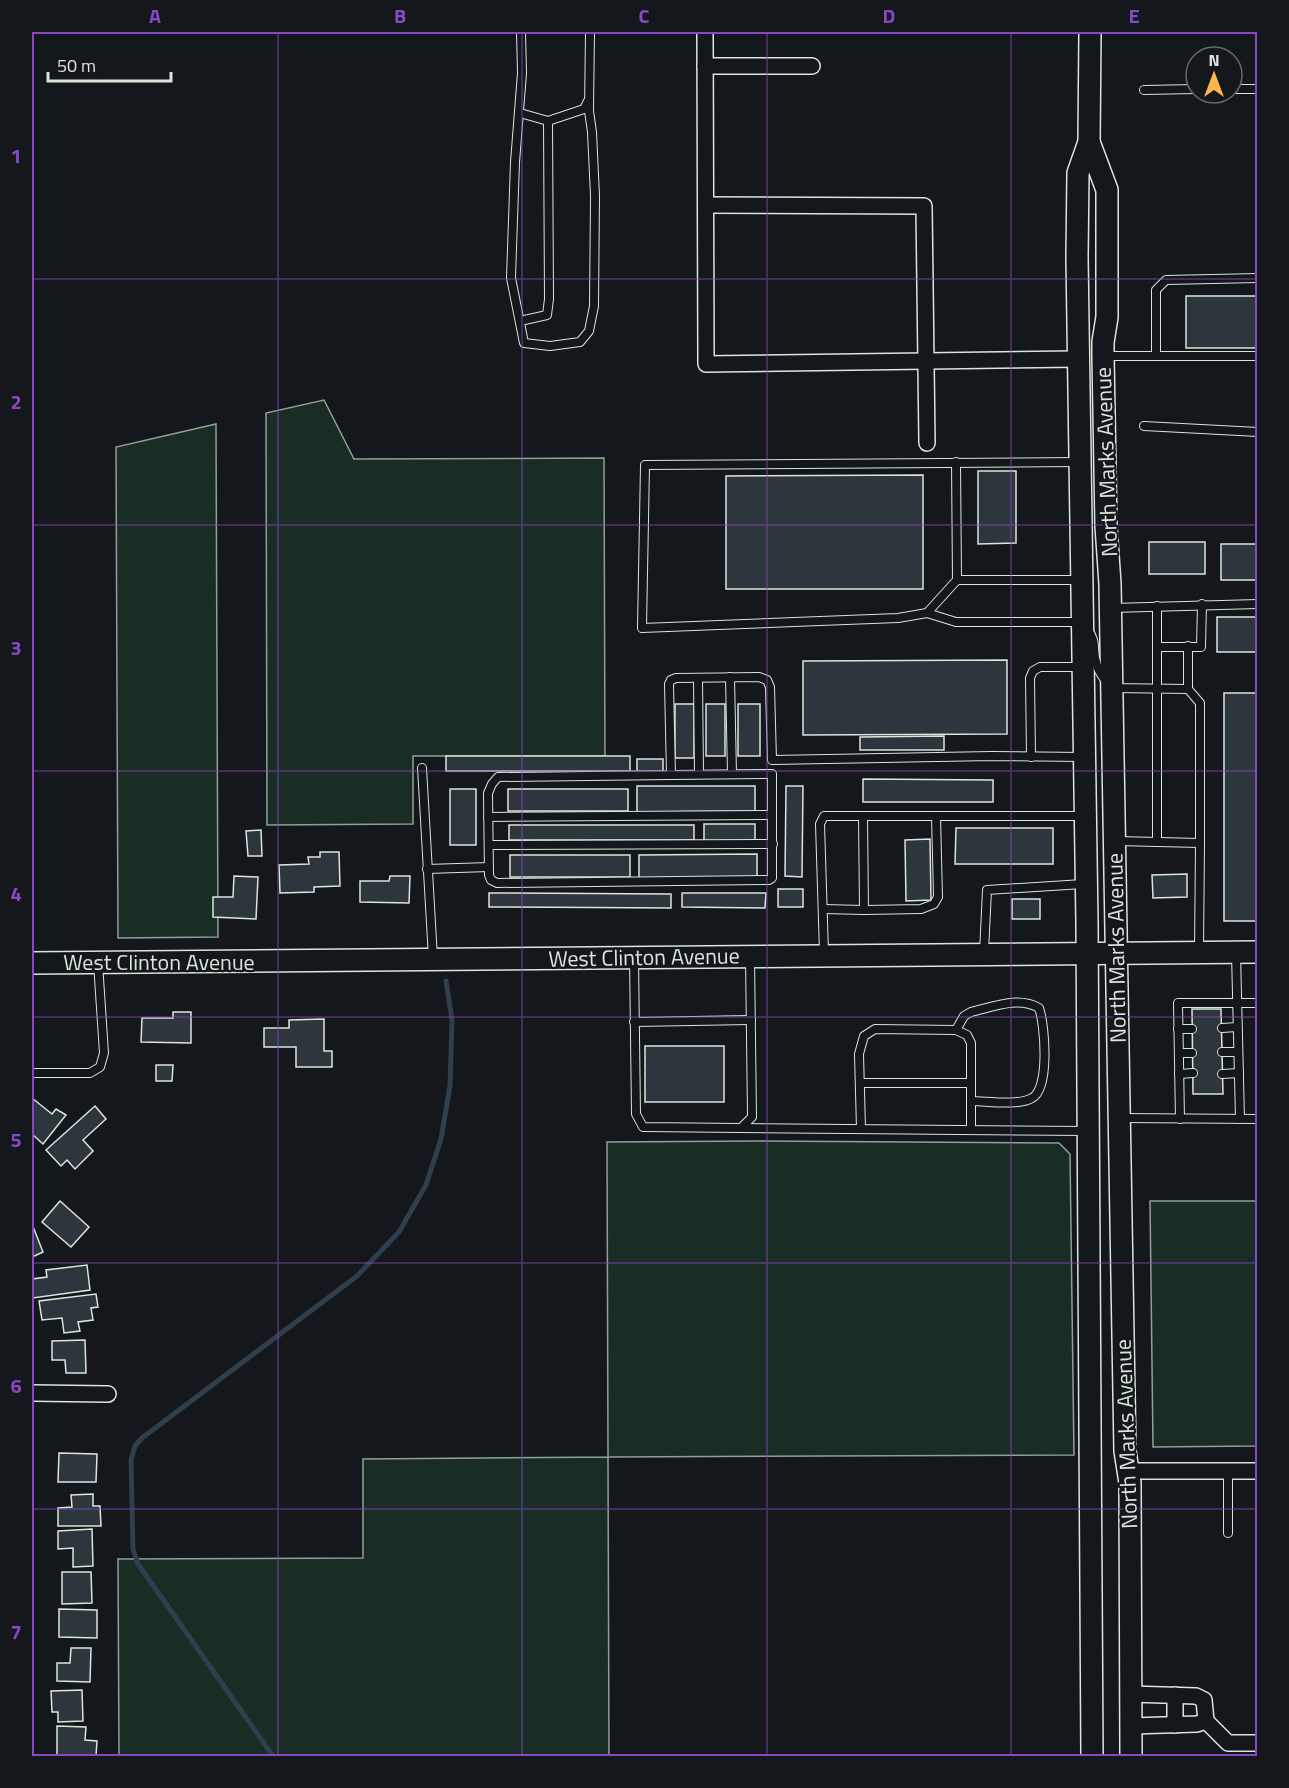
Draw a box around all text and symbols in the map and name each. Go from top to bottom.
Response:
text: A [149,0,161,31]
text: B [394,0,406,31]
text: C [639,0,650,31]
text: D [883,0,895,31]
text: E [1128,0,1140,31]
scale bar [48,45,171,83]
north arrow [1184,45,1244,105]
text: N [1208,48,1220,72]
text: 50 m [57,52,96,79]
text: 1 [10,140,22,171]
street label: North Marks Avenue [1086,367,1126,557]
text: 2 [10,386,22,417]
text: 3 [10,632,22,663]
street label: North Marks Avenue [1097,853,1135,1043]
text: 4 [10,878,22,909]
street label: West Clinton Avenue [548,938,740,976]
street label: West Clinton Avenue [63,945,255,979]
text: 5 [10,1124,22,1155]
street label: North Marks Avenue [1106,1339,1146,1529]
text: 6 [10,1370,22,1401]
text: 7 [10,1616,22,1647]

